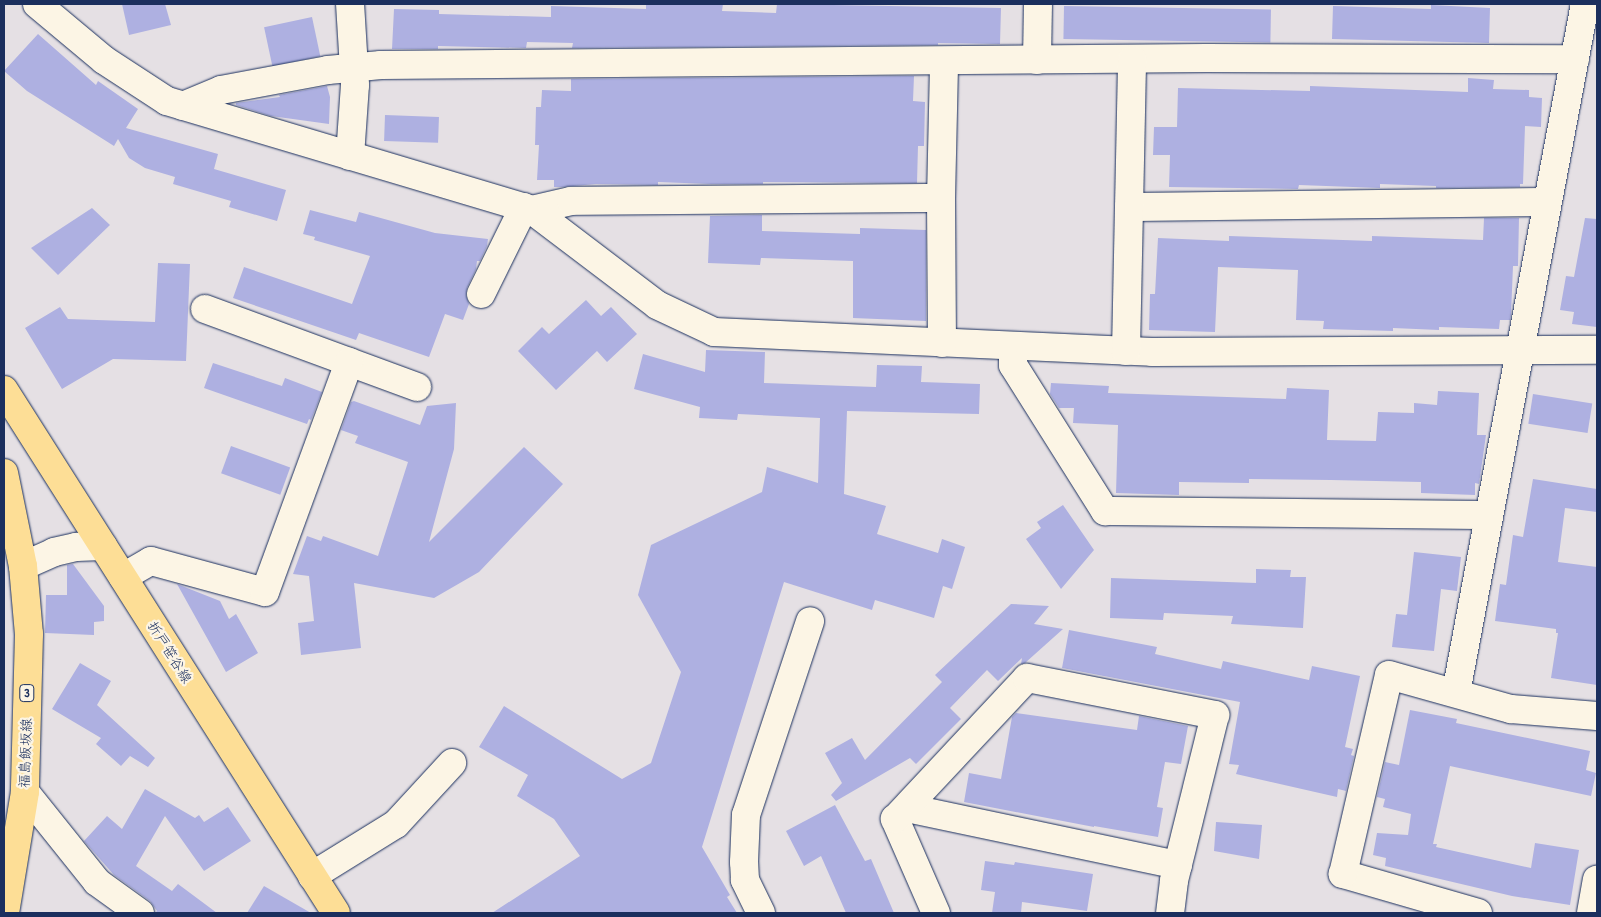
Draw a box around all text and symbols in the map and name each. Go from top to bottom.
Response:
street label: 折戸笹谷線 [144,618,196,686]
road number: 3 [18,684,36,702]
street label: 福島飯坂線 [15,718,35,788]

